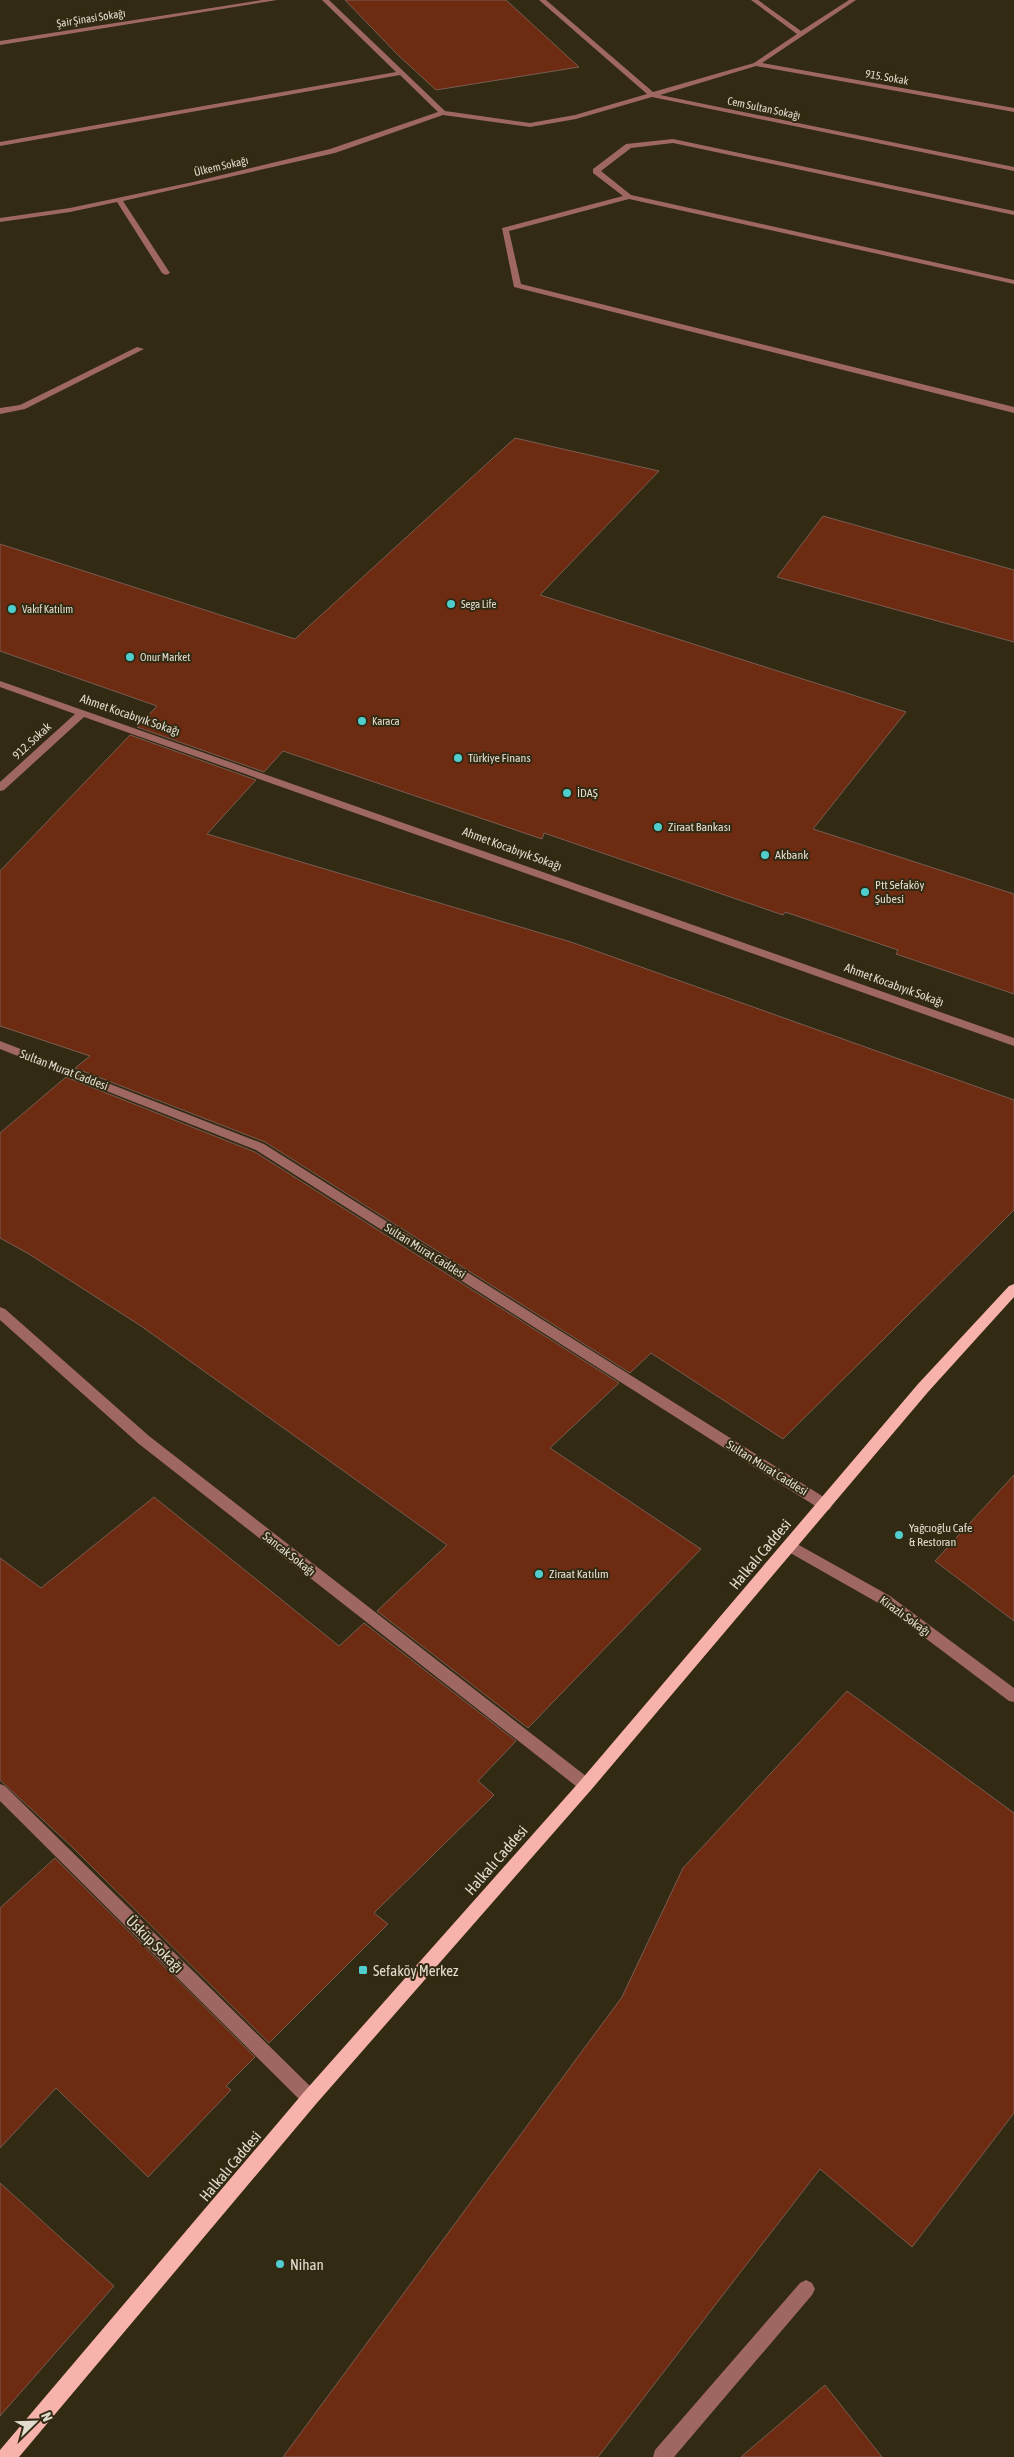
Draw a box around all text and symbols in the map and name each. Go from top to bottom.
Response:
street label: Şair Şinasi Sokağı [56,7,126,29]
street label: 915. Sokak [865,67,910,87]
street label: Cem Sultan Sokağı [726,94,802,122]
street label: Ülkem Sokağı [193,154,249,178]
marker: Sega Life [445,598,457,610]
place label: Sega Life [461,598,497,610]
marker: Vakıf Katılım [6,603,18,615]
place label: Vakıf Katılım [22,603,73,615]
marker: Onur Market [124,651,136,663]
place label: Onur Market [140,651,190,663]
street label: Ahmet Kocabıyık Sokağı [78,691,182,739]
marker: Karaca [356,715,368,727]
place label: Karaca [372,715,400,727]
street label: 912. Sokak [10,719,55,762]
place label: Türkiye Finans [468,751,531,765]
marker: Türkiye Finans [452,752,464,764]
place label: İDAŞ [577,786,598,800]
marker: İDAŞ [561,787,573,799]
place label: Ziraat Bankası [668,820,731,834]
marker: Ziraat Bankası [652,821,664,833]
street label: Ahmet Kocabıyık Sokağı [460,825,564,873]
place label: Akbank [775,848,809,862]
marker: Akbank [759,849,771,861]
place label: Ptt Sefaköy Şubesi [875,878,924,906]
marker: Ptt Sefaköy Şubesi [859,886,871,898]
street label: Ahmet Kocabıyık Sokağı [842,961,946,1009]
street label: Sultan Murat Caddesi [18,1047,110,1093]
street label: Sultan Murat Caddesi [382,1220,468,1282]
street label: Sultan Murat Caddesi [724,1437,810,1499]
street label: Halkalı Caddesi [726,1516,794,1592]
place label: Yağcıoğlu Cafe & Restoran [909,1521,972,1549]
street label: Sancak Sokağı [260,1529,318,1579]
marker: Yağcıoğlu Cafe & Restoran [893,1529,905,1541]
place label: Ziraat Katılım [549,1567,609,1581]
marker: Ziraat Katılım [533,1568,545,1580]
street label: Kirazlı Sokağı [877,1593,933,1639]
street label: Halkalı Caddesi [461,1822,531,1898]
street label: Üsküp Sokağı [123,1912,187,1976]
place label: Sefaköy Merkez [373,1962,459,1979]
marker: Sefaköy Merkez [357,1964,369,1976]
street label: Halkalı Caddesi [196,2128,264,2204]
place label: Nihan [290,2256,324,2273]
marker: Nihan [274,2258,286,2270]
north arrow [10,2397,60,2447]
text: N [38,2410,56,2424]

